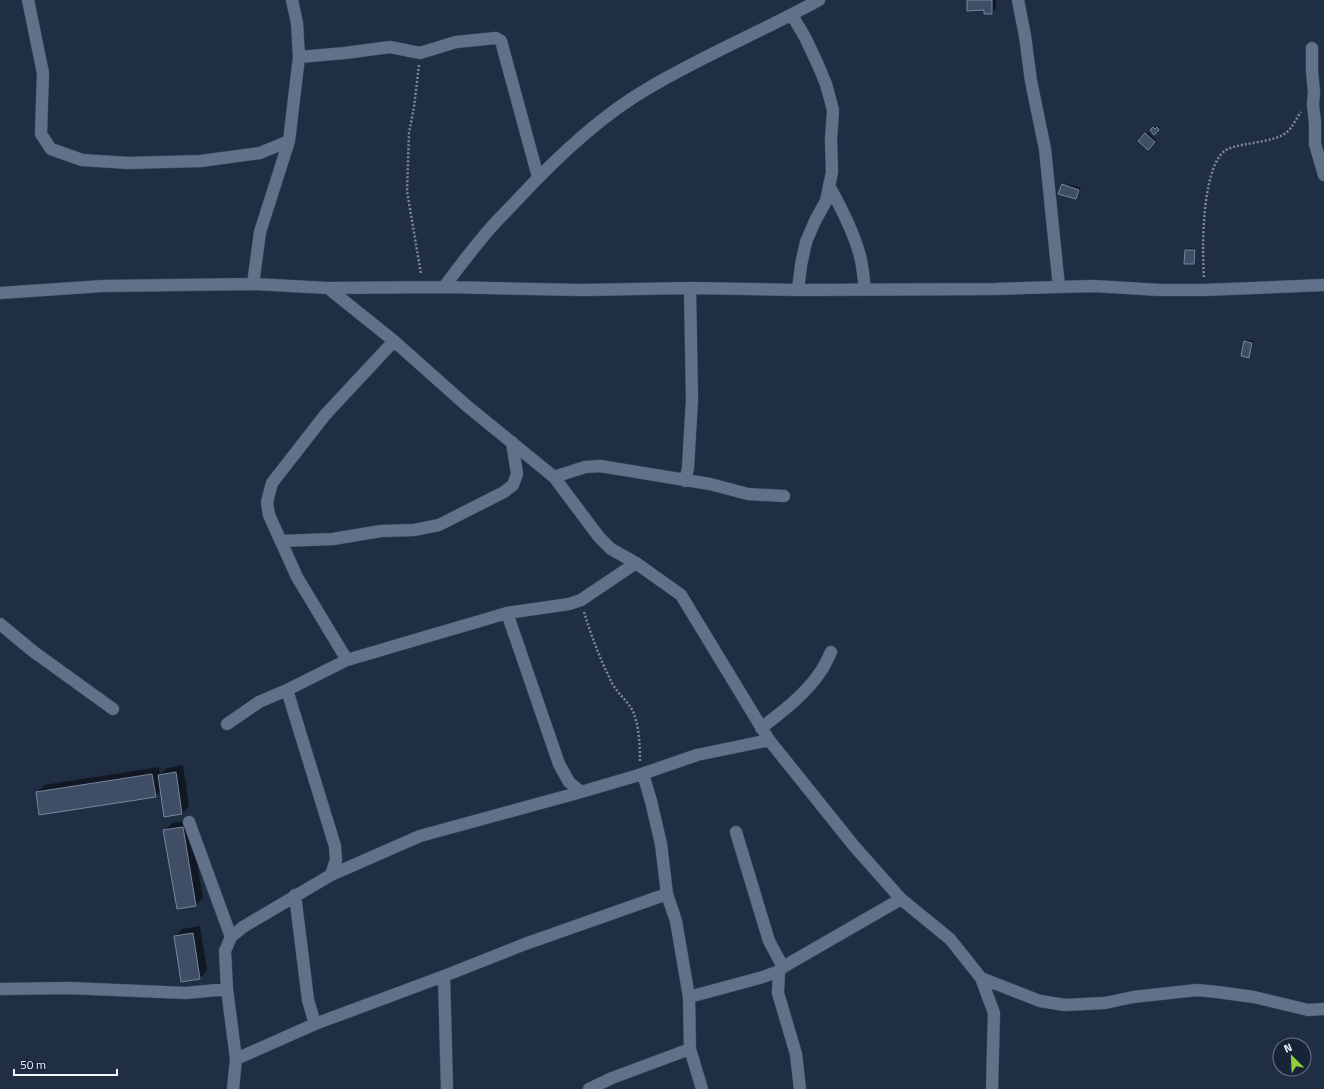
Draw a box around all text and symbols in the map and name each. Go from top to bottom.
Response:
north arrow [1272,1037,1312,1077]
text: N [1281,1039,1295,1057]
scale bar [14,1051,117,1077]
text: 50 m [20,1055,46,1074]

